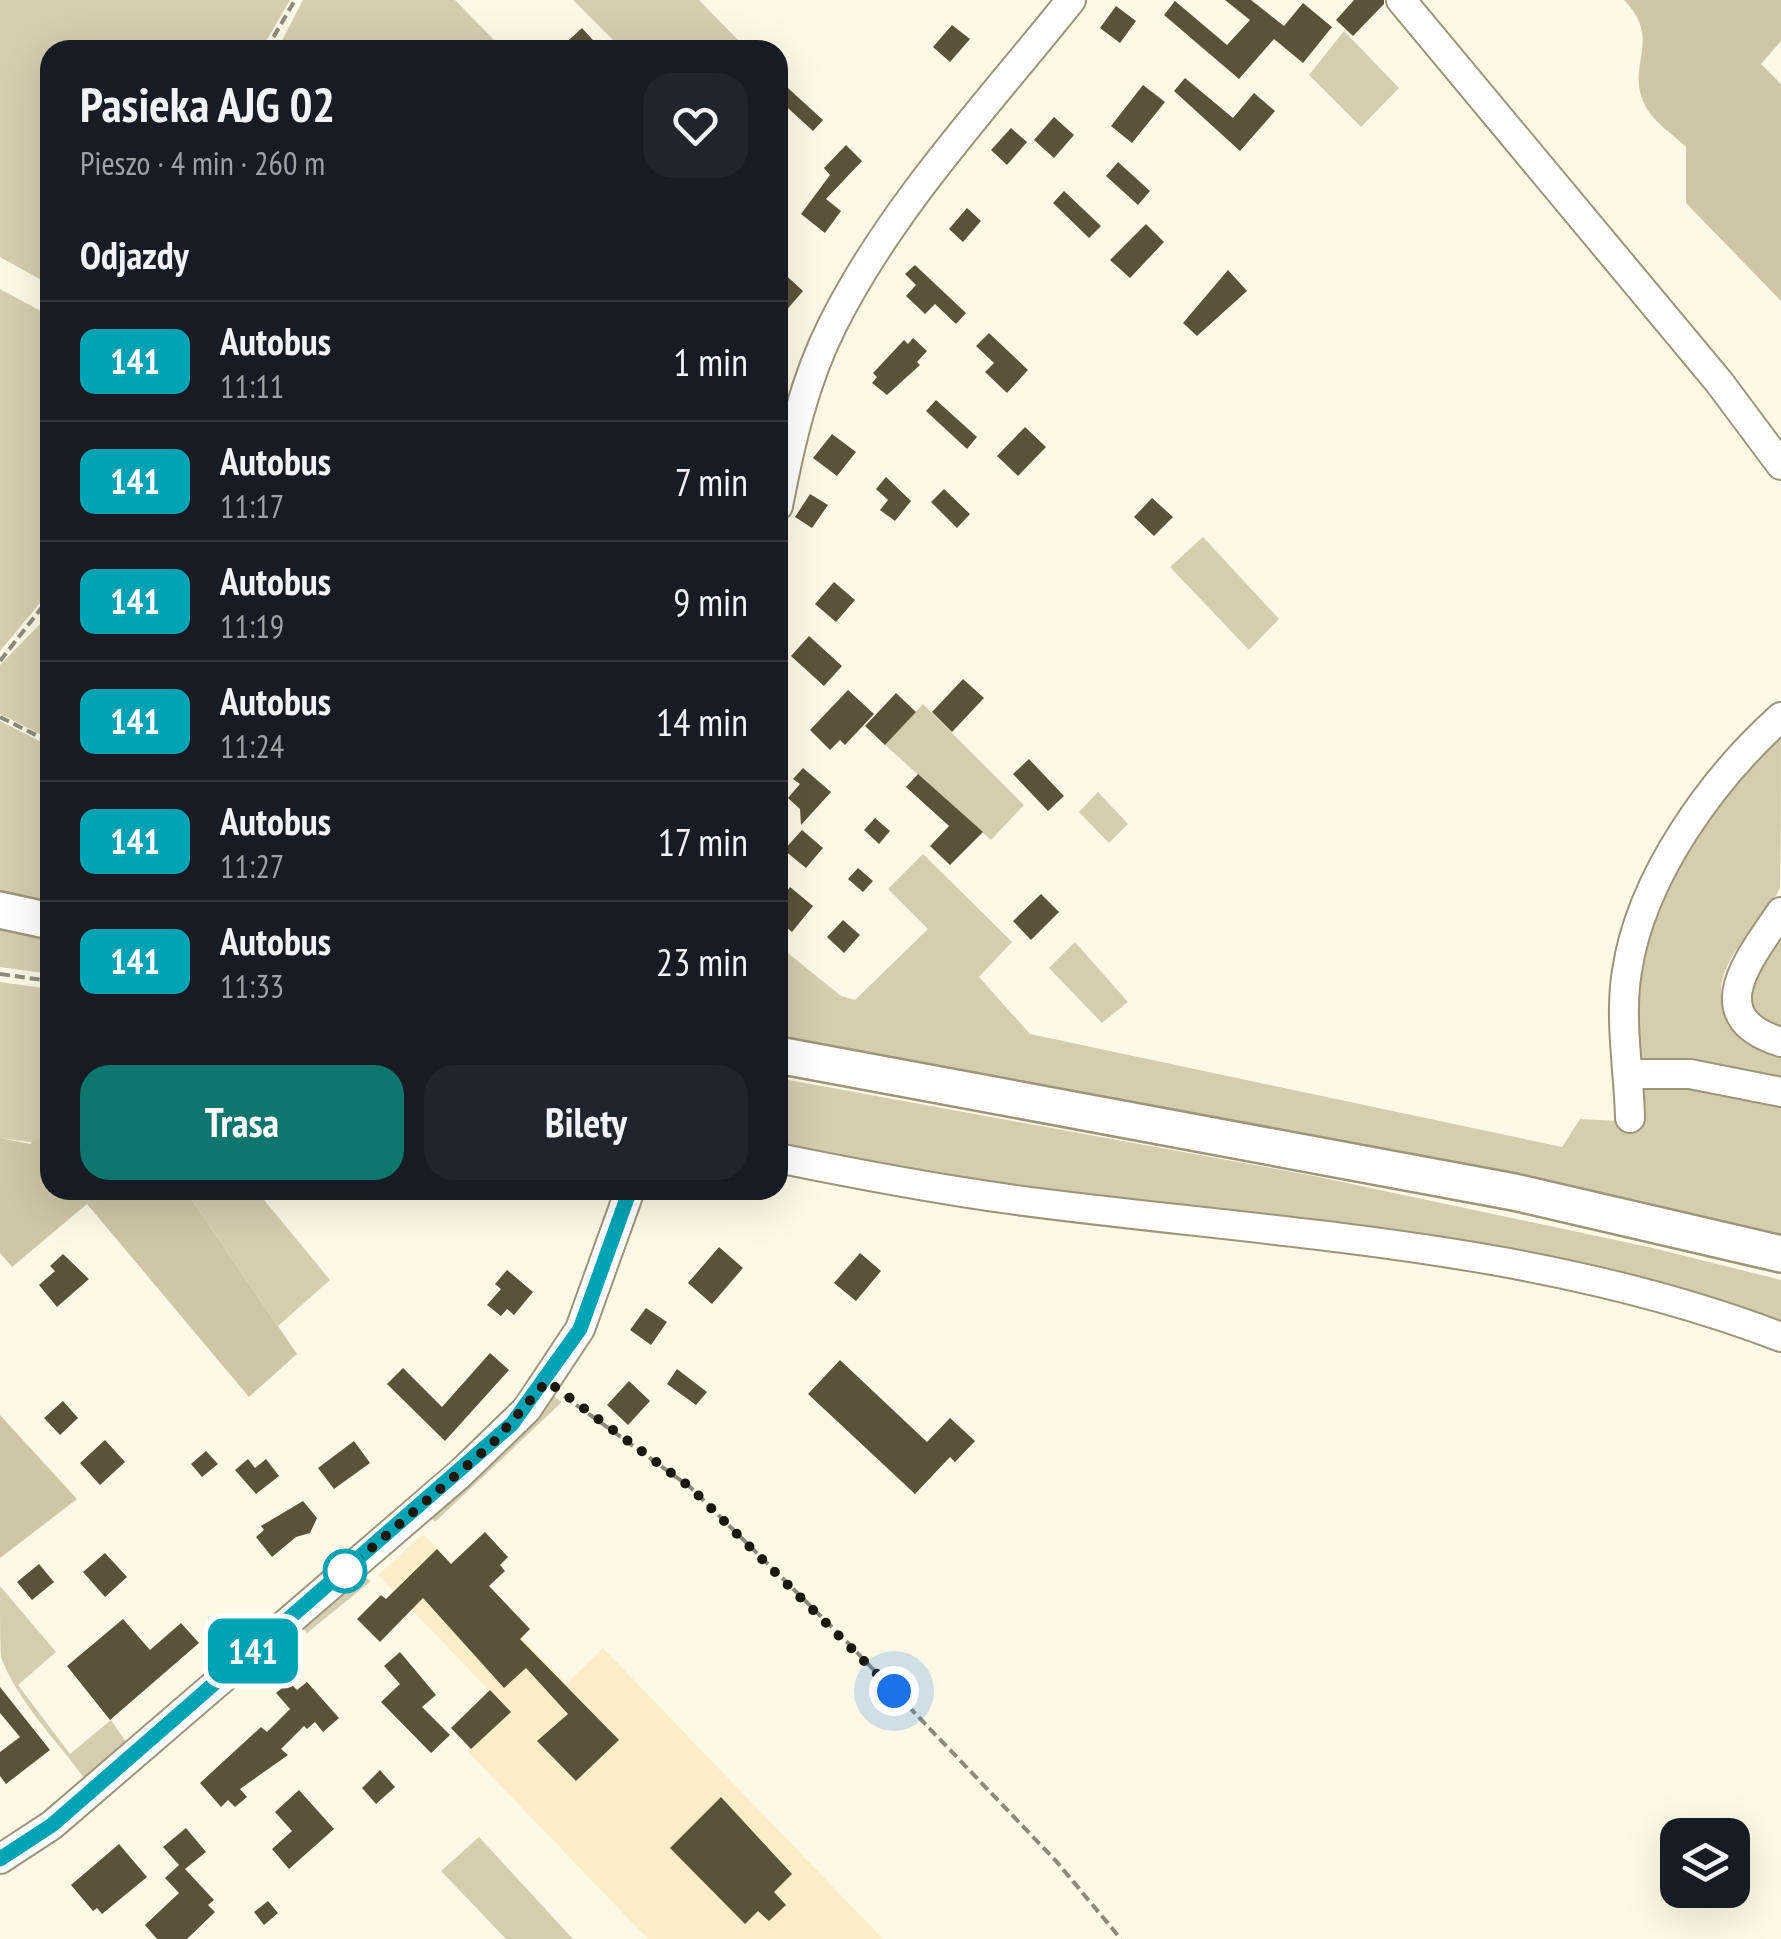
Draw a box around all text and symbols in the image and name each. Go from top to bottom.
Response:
text: Pasieka AJG 02 [80,73,335,135]
button: heart [643,73,748,178]
text: Pieszo · 4 min · 260 m [80,142,325,184]
text: Odjazdy [80,230,189,279]
text: Autobus [220,316,331,365]
text: 1 min [673,337,748,386]
text: 141 [110,338,160,384]
text: 11:11 [220,365,284,407]
text: Autobus [220,436,331,485]
text: 7 min [675,457,748,506]
text: 141 [110,458,160,504]
text: 11:17 [220,485,284,527]
text: Autobus [220,556,331,605]
text: 9 min [673,577,748,626]
text: 141 [110,578,160,624]
text: 11:19 [220,605,284,647]
text: Autobus [220,676,331,725]
text: 14 min [656,697,748,746]
text: 141 [110,698,160,744]
text: 11:24 [220,725,284,767]
text: Autobus [220,796,331,845]
text: 17 min [658,817,748,866]
text: 141 [110,818,160,864]
text: 11:27 [220,845,284,887]
text: Autobus [220,916,331,965]
text: 23 min [656,937,748,986]
text: 141 [110,938,160,984]
text: 11:33 [220,965,284,1007]
button: Trasa [80,1065,404,1180]
button: Bilety [424,1065,748,1180]
unlabelled marker [324,1550,366,1592]
line badge: 141 [196,1618,310,1684]
text: 141 [228,1628,278,1674]
your location [869,1666,919,1716]
map controls [1660,1818,1750,1908]
button: layers [1660,1818,1750,1908]

